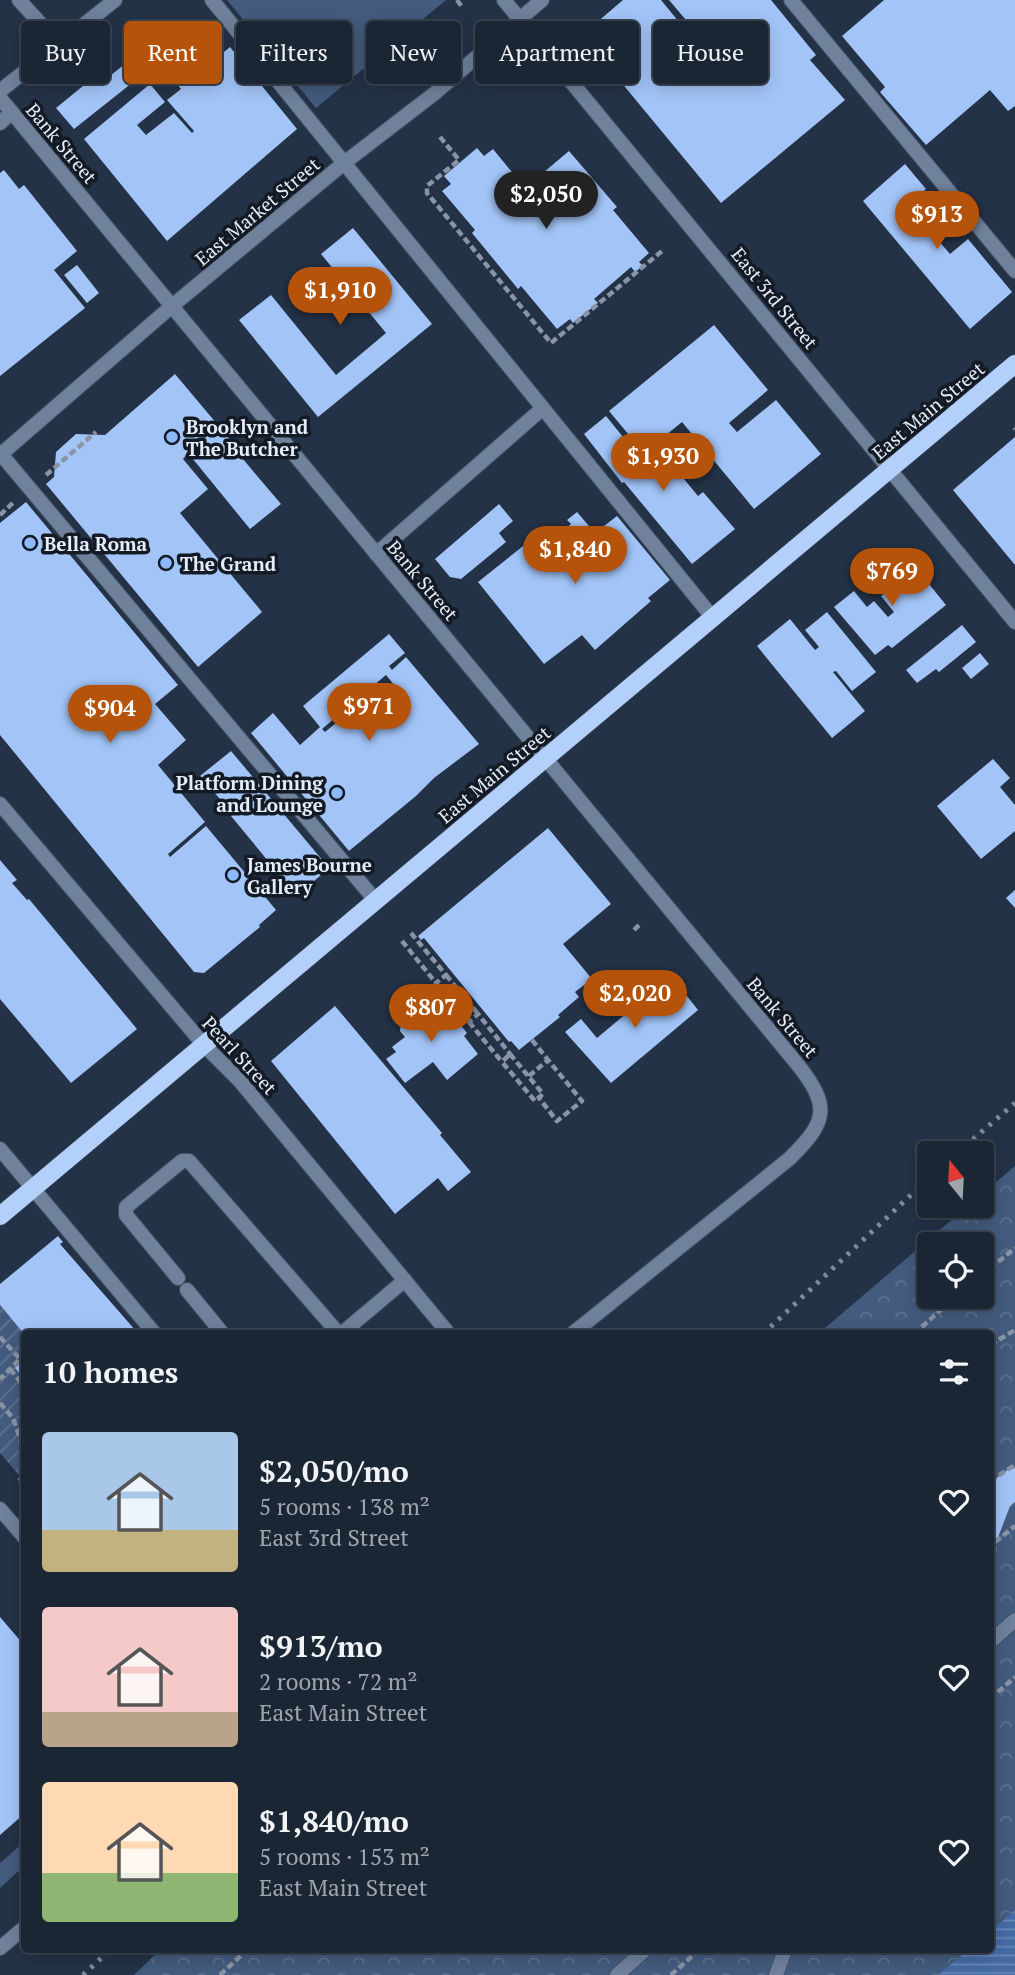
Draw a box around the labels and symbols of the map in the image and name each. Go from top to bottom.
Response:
street label: Bank Street [21,98,103,188]
street label: East Market Street [189,151,325,271]
pin: $2,050 [489,172,603,231]
pin: $913 [896,191,978,251]
street label: East 3rd Street [726,242,824,354]
pin: $1,910 [283,268,397,327]
street label: East Main Street [867,356,989,464]
place label: Brooklyn and The Butcher [186,414,309,461]
marker: Brooklyn and The Butcher [164,429,180,445]
pin: $1,930 [606,434,720,493]
pin: $1,840 [518,526,632,586]
place label: Bella Roma [44,531,147,556]
marker: Bella Roma [22,535,38,551]
street label: Bank Street [382,535,464,625]
pin: $769 [851,548,933,608]
place label: The Grand [180,551,277,576]
marker: The Grand [158,555,174,571]
pin: $971 [328,684,410,743]
pin: $904 [69,686,151,745]
street label: East Main Street [433,720,555,828]
place label: Platform Dining and Lounge [176,770,324,817]
marker: Platform Dining and Lounge [329,785,345,801]
place label: James Bourne Gallery [247,852,372,899]
marker: James Bourne Gallery [225,867,241,883]
pin: $2,020 [578,970,692,1030]
street label: Bank Street [742,972,824,1062]
pin: $807 [390,984,472,1044]
street label: Pearl Street [197,1011,283,1099]
north arrow [917,1141,994,1218]

